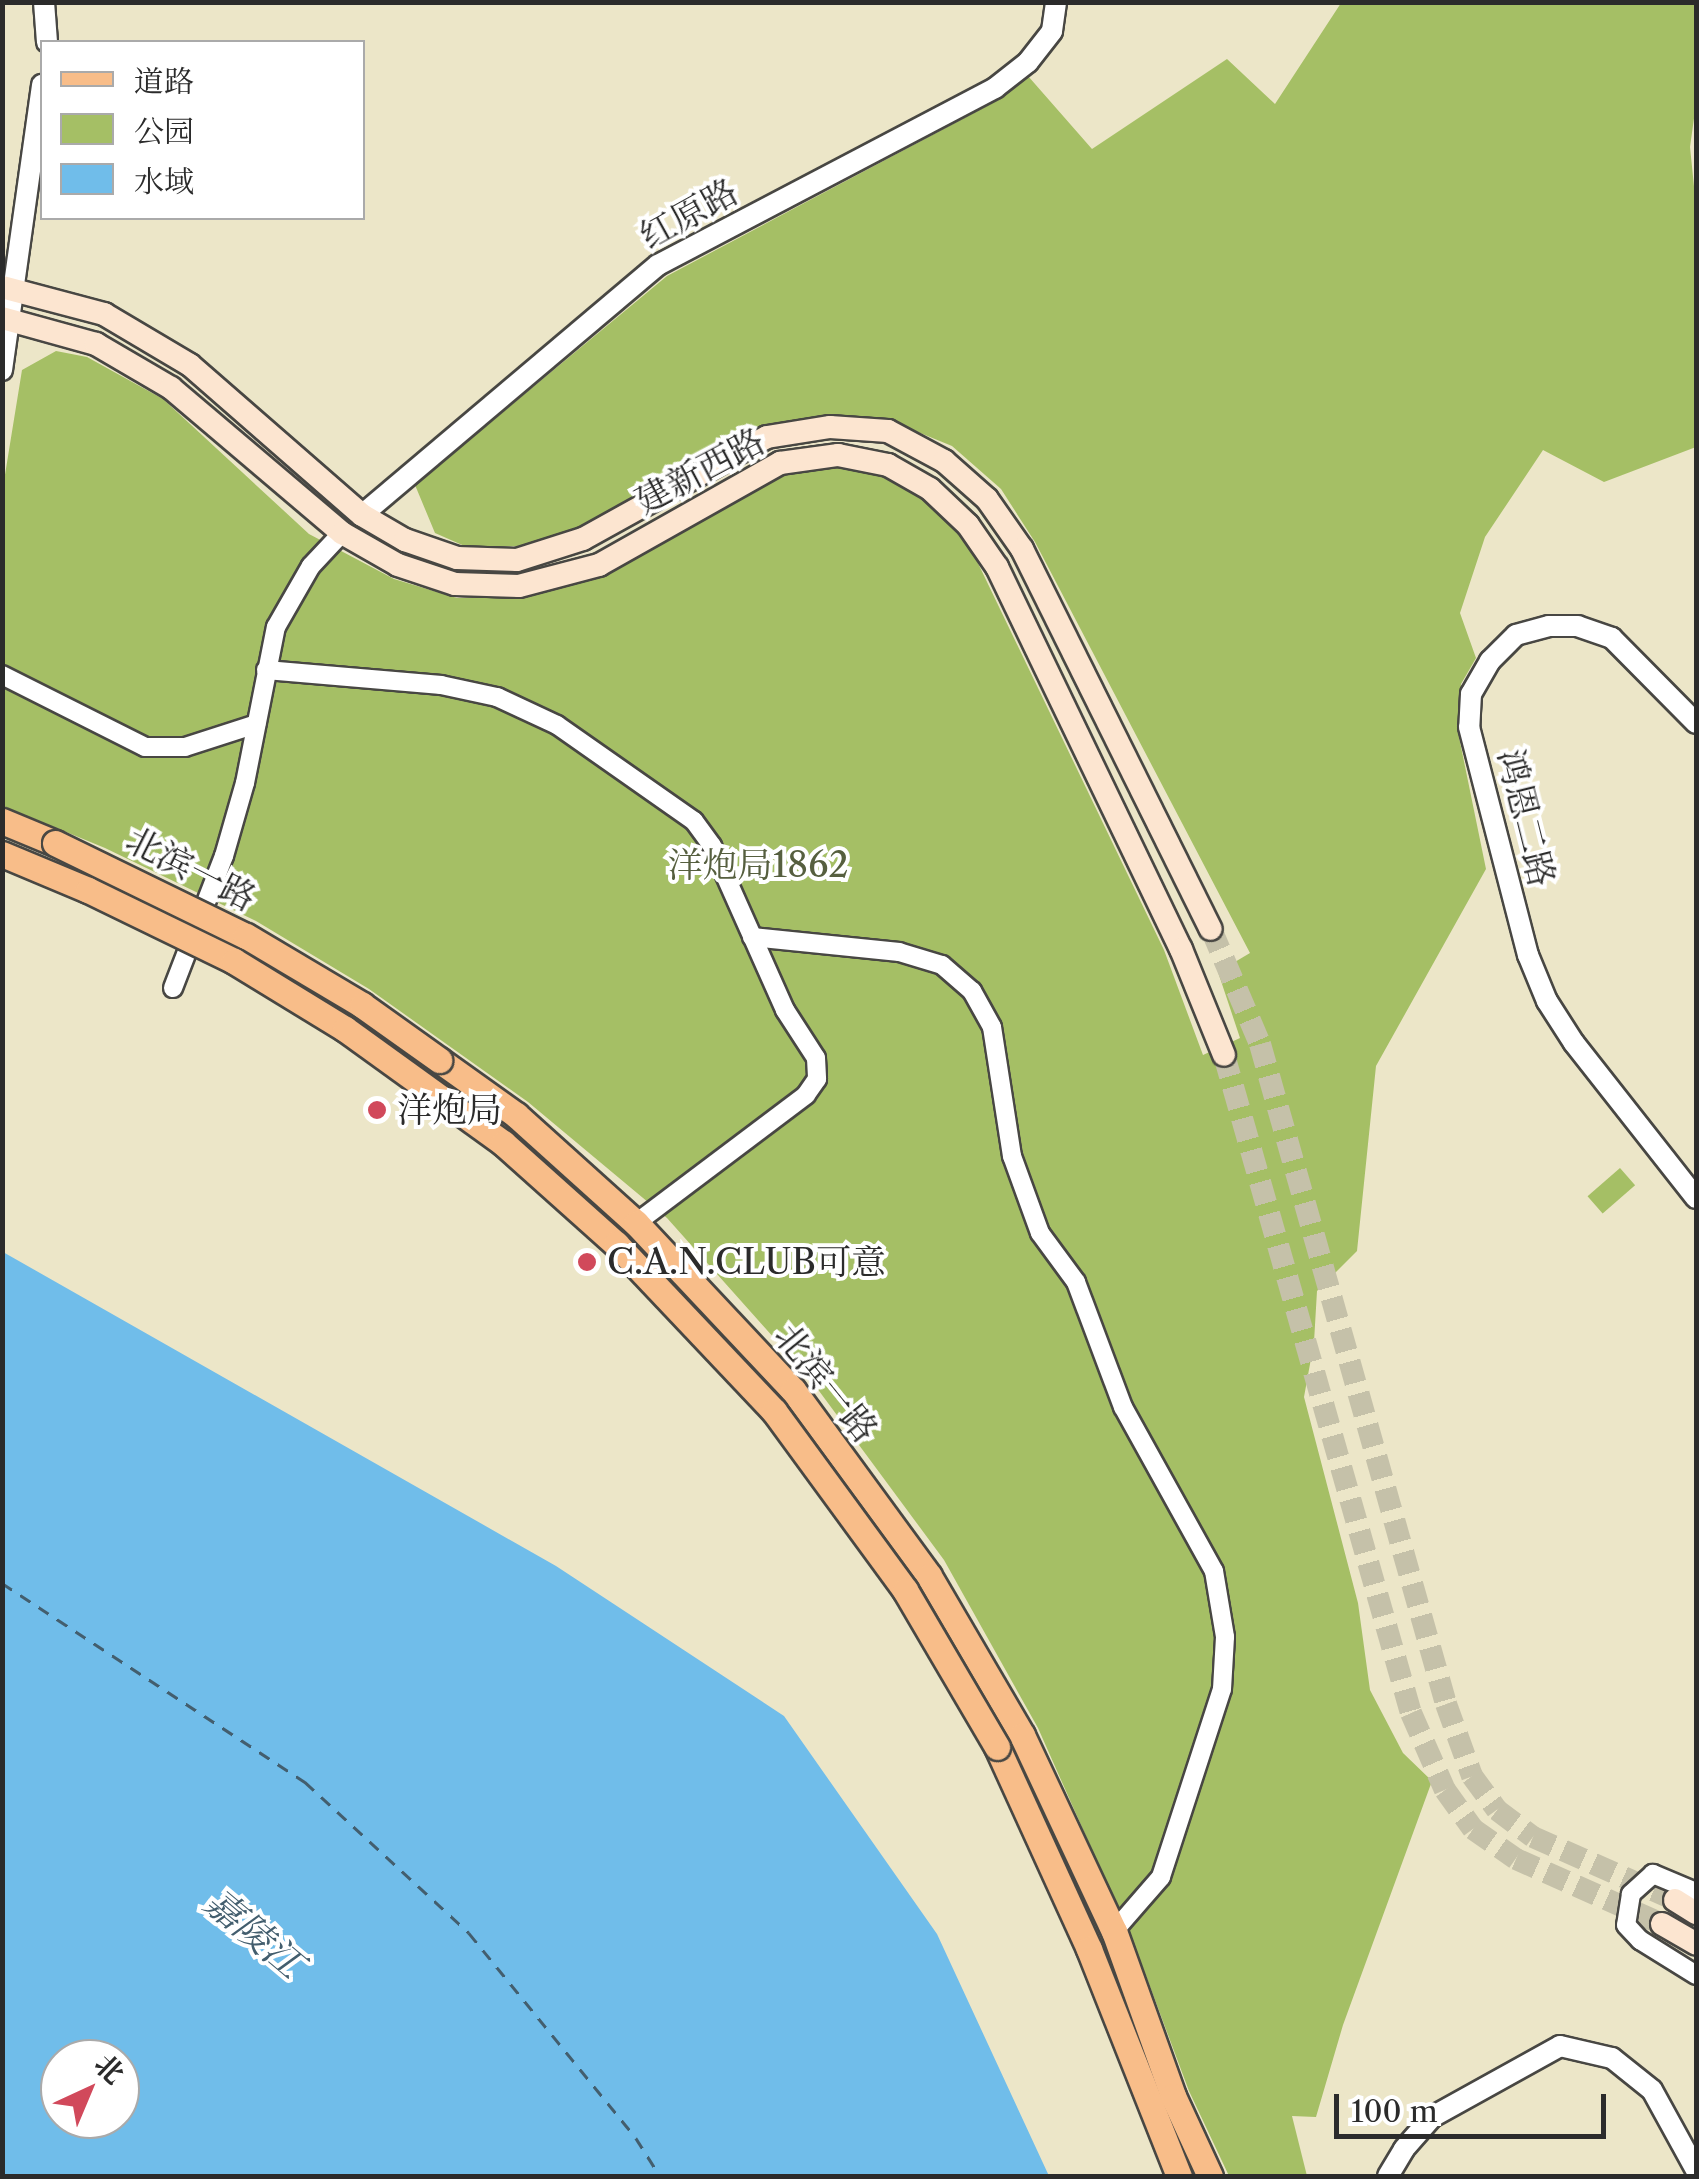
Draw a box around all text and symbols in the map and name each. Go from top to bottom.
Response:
legend [40,40,365,220]
text: 道路 [134,63,194,100]
text: 公园 [134,113,194,150]
text: 水域 [134,163,194,200]
street label: 红原路 [633,170,745,258]
street label: 建新西路 [628,420,772,522]
street label: 鸿恩二路 [1489,745,1563,891]
street label: 北滨一路 [119,819,263,919]
park label: 洋炮局1862 [667,844,849,886]
place label: 洋炮局 [397,1089,502,1131]
marker: 洋炮局 [366,1099,388,1121]
place label: C.A.N.CLUB可意 [607,1241,886,1283]
marker: C.A.N.CLUB可意 [576,1251,598,1273]
street label: 北滨一路 [766,1315,886,1451]
water label: 嘉陵江 [196,1879,312,1987]
north arrow [40,2039,140,2139]
text: 北 [88,2047,131,2091]
scale bar [1339,2074,1612,2136]
text: 100 m [1351,2093,1438,2130]

